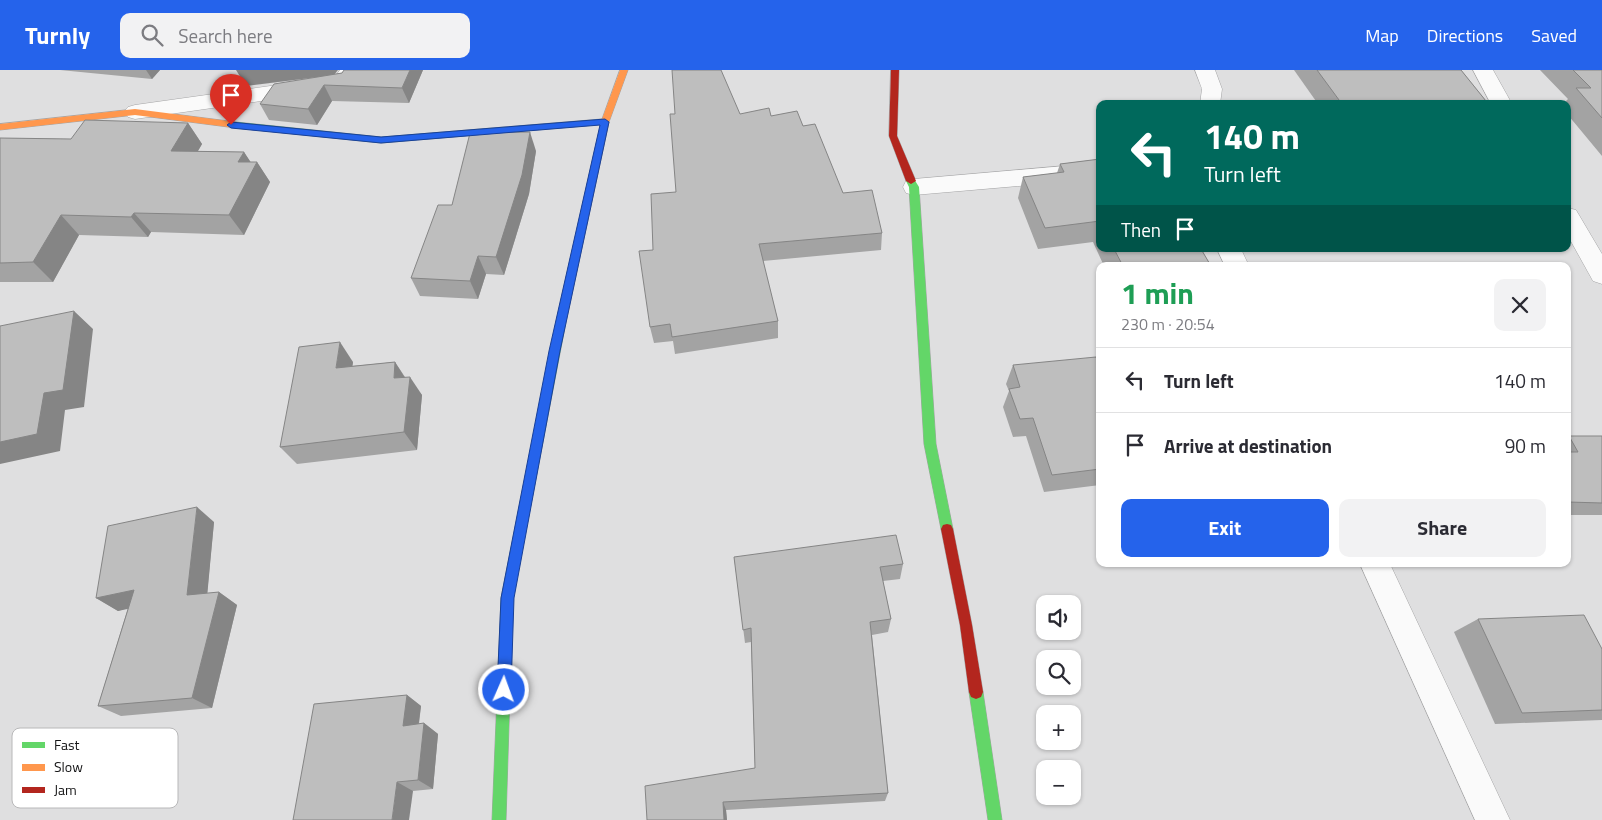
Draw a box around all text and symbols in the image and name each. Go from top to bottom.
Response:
search box [120,13,470,58]
text: Turnly [25,17,90,53]
icon: search [138,21,166,49]
text: Search here [178,21,273,50]
text: Map [1365,22,1399,49]
text: Directions [1427,22,1503,49]
text: Saved [1531,22,1577,49]
pin [210,74,252,125]
icon: arrive [217,81,245,109]
text: 140 m [1204,109,1300,163]
icon: left [1121,120,1186,185]
text: Turn left [1204,157,1281,191]
text: Then [1121,215,1161,244]
icon: arrive [1171,215,1199,243]
text: 1 min [1121,270,1194,316]
button: close [1494,279,1546,331]
text: 230 m · 20:54 [1121,312,1215,336]
icon: left [1121,366,1149,394]
text: Turn left [1164,366,1234,395]
text: 140 m [1494,366,1546,395]
icon: arrive [1121,431,1149,459]
text: Arrive at destination [1164,431,1332,460]
text: 90 m [1505,431,1546,460]
button: Exit [1121,499,1329,557]
button: Share [1339,499,1546,557]
map controls [1036,595,1081,805]
button: sound [1036,595,1081,640]
button: search [1036,650,1081,695]
position arrow [477,663,529,715]
button: + [1036,705,1081,750]
legend [12,728,178,808]
text: Fast [54,734,79,755]
text: Slow [54,756,83,777]
button: − [1036,760,1081,805]
text: Jam [54,779,77,800]

